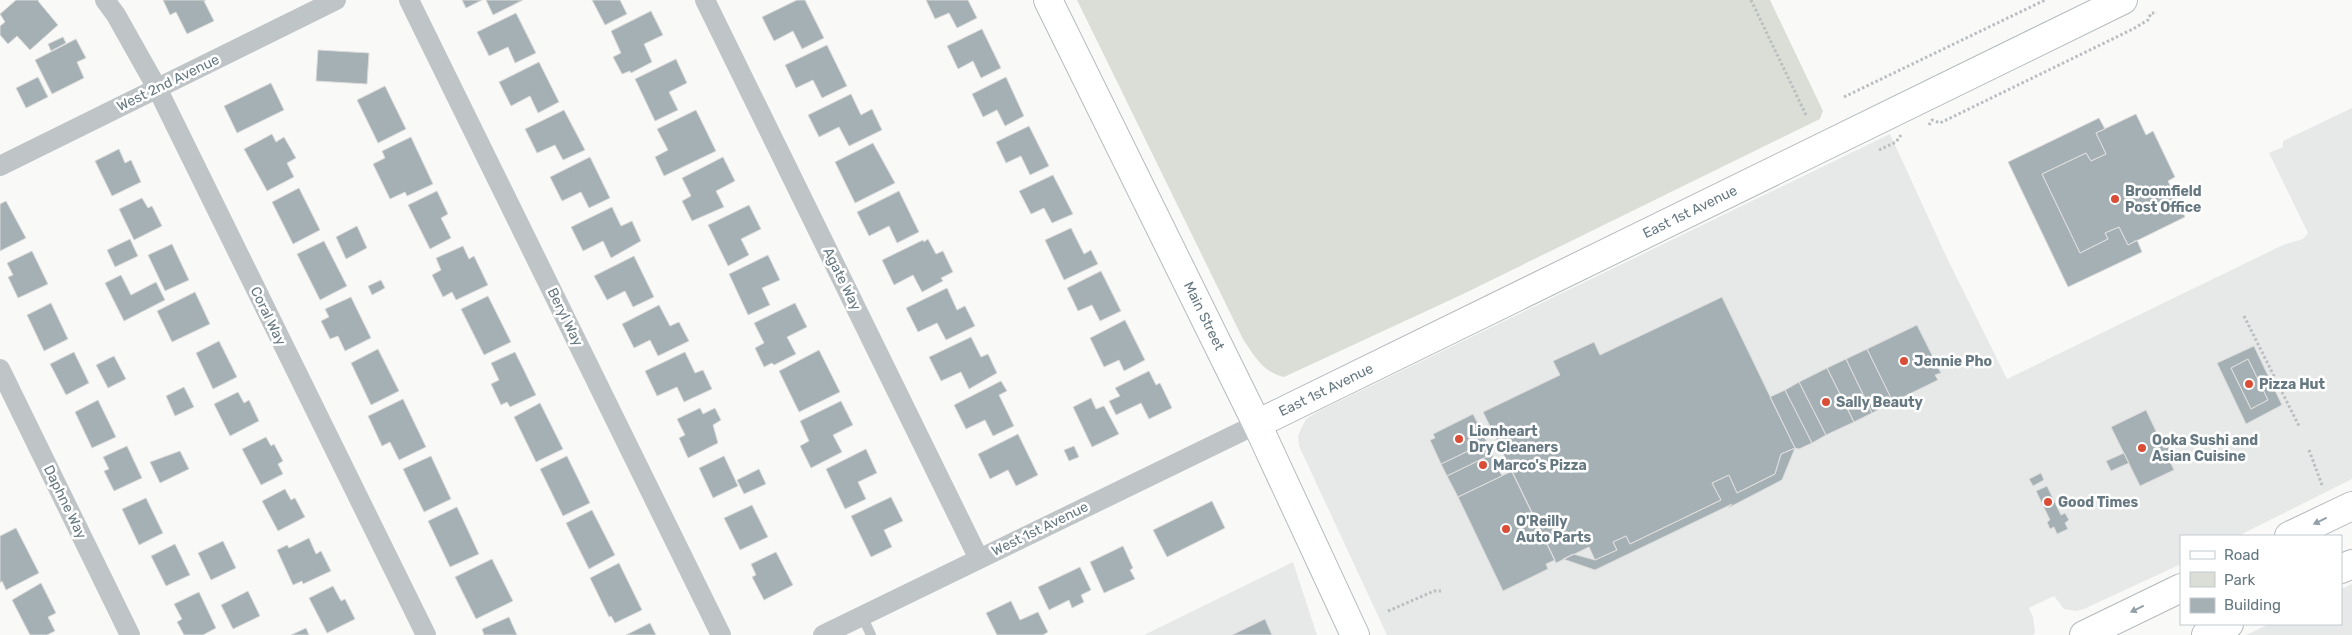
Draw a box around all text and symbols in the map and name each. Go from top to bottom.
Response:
street label: West 2nd Avenue [114,51,222,115]
street label: East 1st Avenue [1640,182,1740,242]
place label: Broomfield Post Office [2125,183,2202,216]
marker: Broomfield Post Office [2109,193,2121,205]
street label: Agate Way [819,245,865,314]
street label: Main Street [1180,279,1228,354]
street label: Coral Way [247,284,290,348]
street label: Beryl Way [544,285,587,349]
place label: Jennie Pho [1914,353,1992,370]
marker: Jennie Pho [1898,355,1910,367]
street label: East 1st Avenue [1276,360,1376,420]
place label: Pizza Hut [2259,376,2326,393]
marker: Pizza Hut [2243,378,2255,390]
place label: Sally Beauty [1836,394,1923,411]
marker: Sally Beauty [1820,396,1832,408]
place label: Lionheart Dry Cleaners [1469,423,1558,456]
place label: Ooka Sushi and Asian Cuisine [2152,432,2258,465]
marker: Lionheart Dry Cleaners [1453,433,1465,445]
marker: Ooka Sushi and Asian Cuisine [2136,442,2148,454]
place label: Marco's Pizza [1493,457,1587,474]
marker: Marco's Pizza [1477,459,1489,471]
street label: Daphne Way [40,462,90,542]
place label: Good Times [2058,494,2139,511]
marker: Good Times [2042,496,2054,508]
street label: West 1st Avenue [989,498,1091,560]
place label: O'Reilly Auto Parts [1516,513,1591,546]
one-way arrow [2313,517,2327,525]
marker: O'Reilly Auto Parts [1500,523,1512,535]
legend [2180,535,2342,625]
text: Road [2224,546,2260,564]
text: Park [2224,571,2255,589]
text: Building [2224,596,2281,614]
one-way arrow [2130,606,2144,614]

